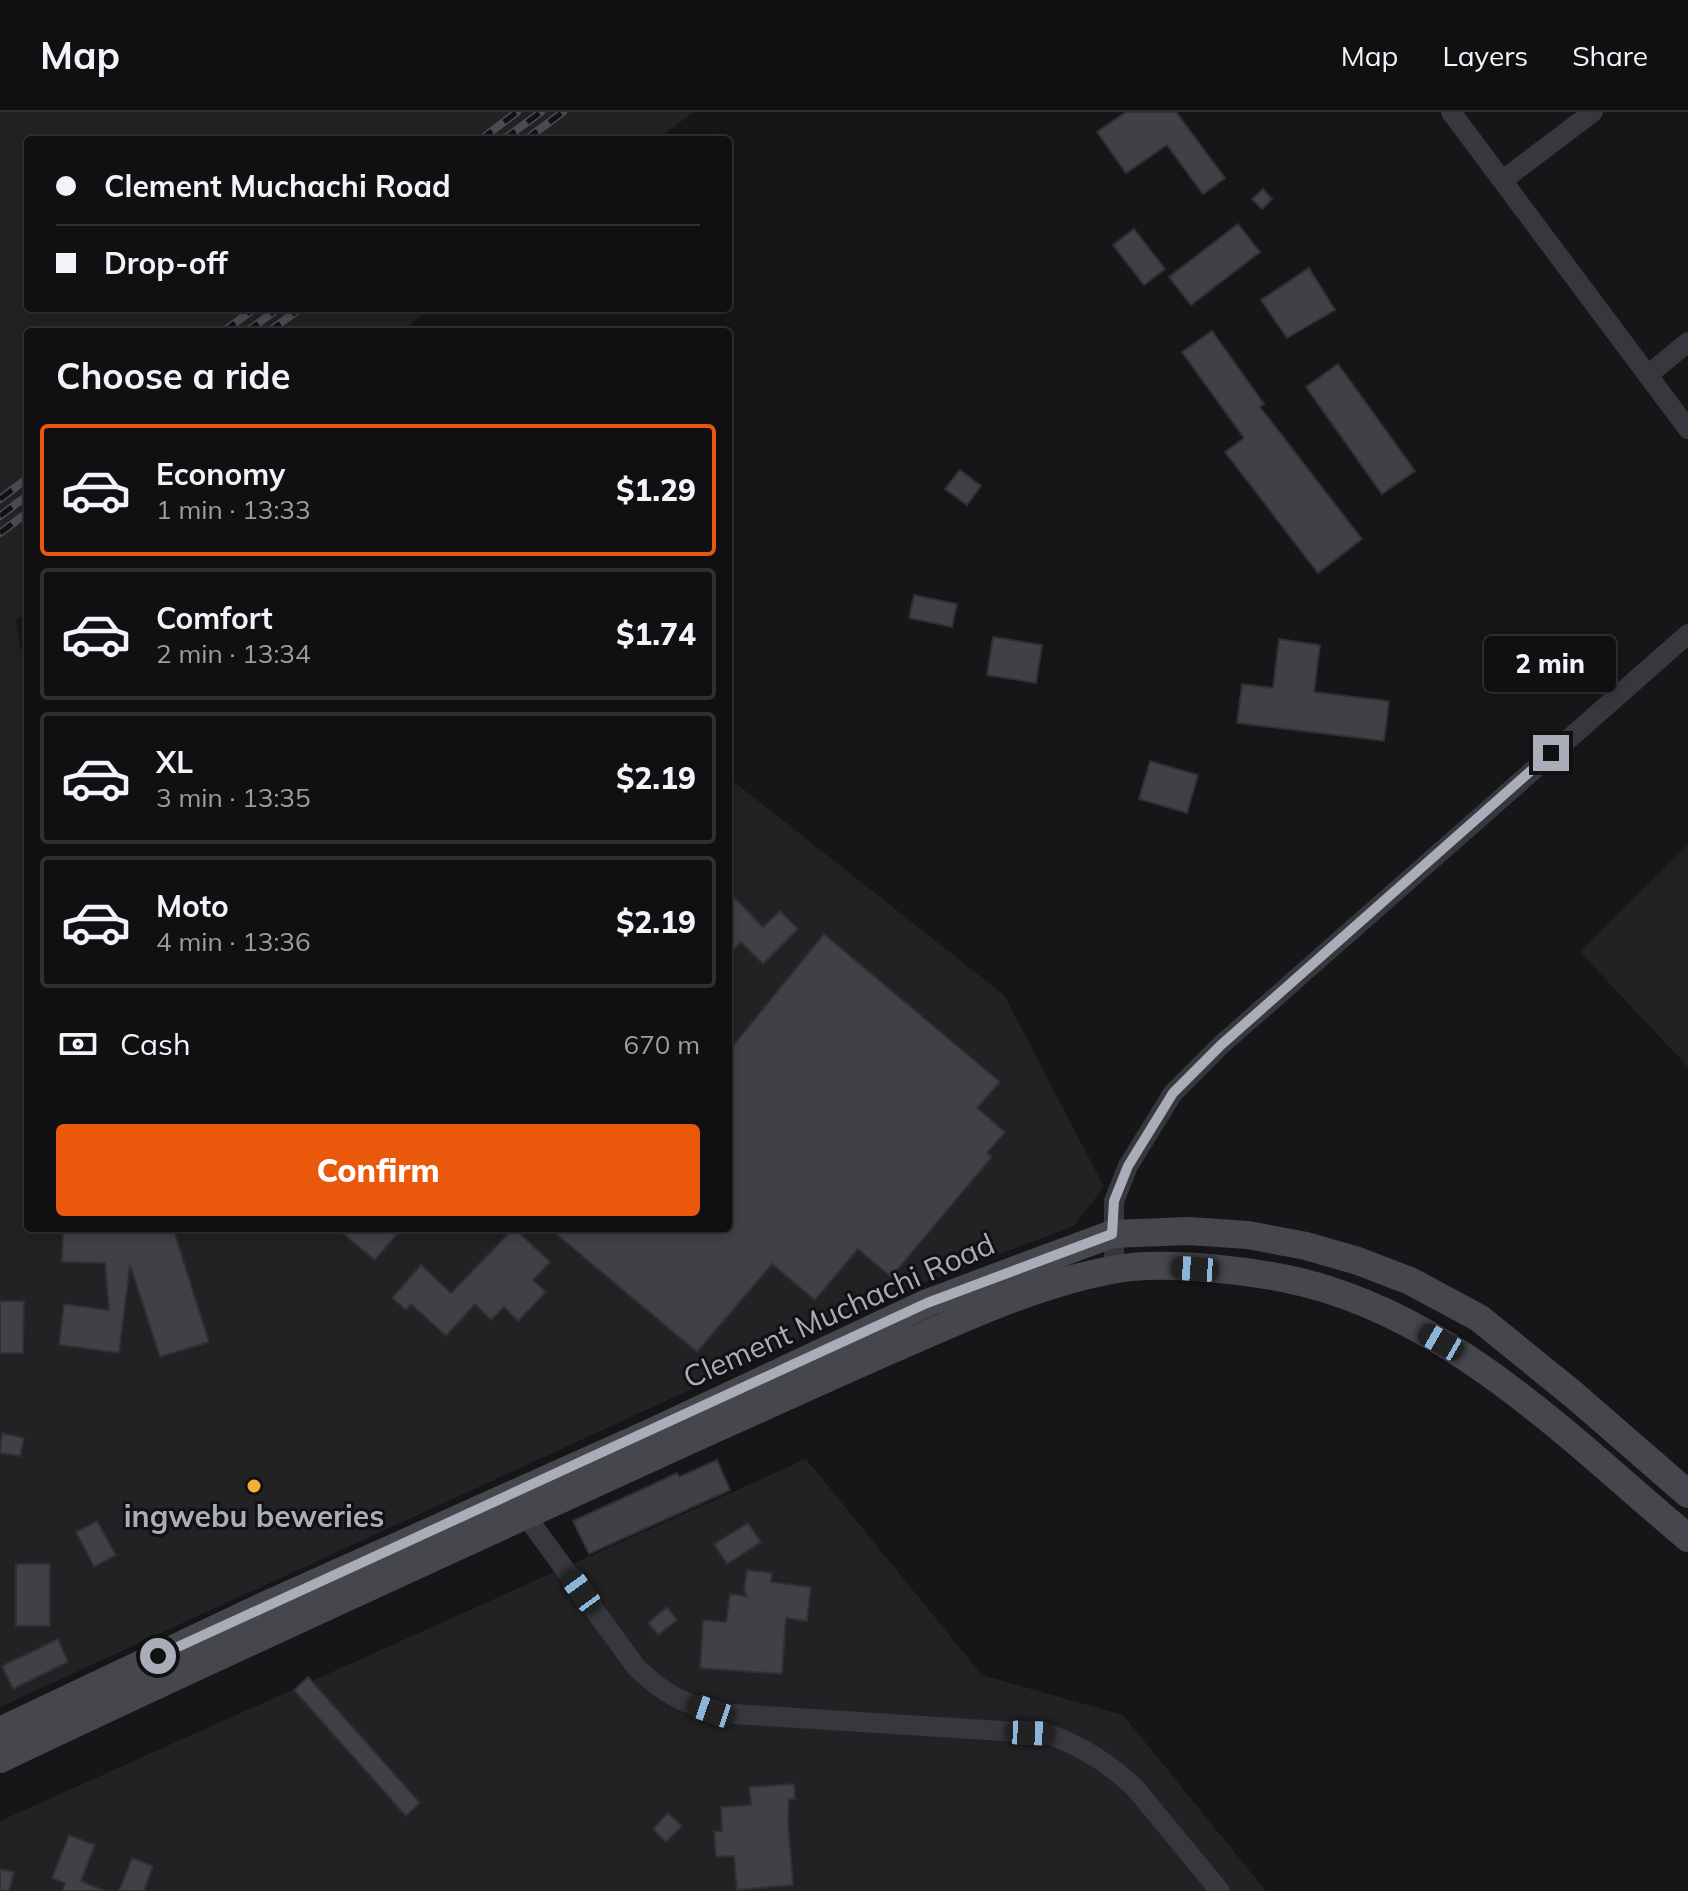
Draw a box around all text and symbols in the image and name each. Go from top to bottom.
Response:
text: Map [40,31,120,79]
text: Map [1341,38,1398,73]
text: Layers [1442,38,1528,73]
text: Share [1572,38,1648,73]
text: Clement Muchachi Road [104,167,451,205]
text: Drop-off [104,244,228,282]
text: Choose a ride [56,353,290,398]
icon: car [60,454,132,526]
text: Economy [156,455,285,493]
text: $1.29 [616,471,696,509]
text: 1 min · 13:33 [156,493,311,526]
icon: car [60,598,132,670]
text: Comfort [156,599,273,637]
text: $1.74 [616,615,696,653]
text: 2 min · 13:34 [156,637,311,670]
callout: 2 min [1485,637,1617,693]
text: 2 min [1515,647,1585,680]
route end [1533,735,1569,771]
icon: car [60,742,132,814]
text: XL [156,743,193,781]
text: $2.19 [616,759,696,797]
text: 3 min · 13:35 [156,781,311,814]
icon: car [60,886,132,958]
text: Moto [156,887,229,925]
text: $2.19 [616,903,696,941]
text: 4 min · 13:36 [156,925,311,958]
icon: cash [56,1022,100,1066]
text: Cash [120,1025,191,1063]
text: 670 m [624,1028,700,1061]
button: Confirm [56,1124,700,1216]
street label: Clement Muchachi Road [677,1224,1000,1396]
car [1170,1255,1220,1283]
car [1414,1320,1468,1364]
marker: ingwebu beweries [245,1477,263,1495]
place label: ingwebu beweries [124,1497,384,1535]
car [557,1565,605,1617]
route start [140,1638,176,1674]
car [684,1692,738,1730]
car [1006,1720,1054,1746]

